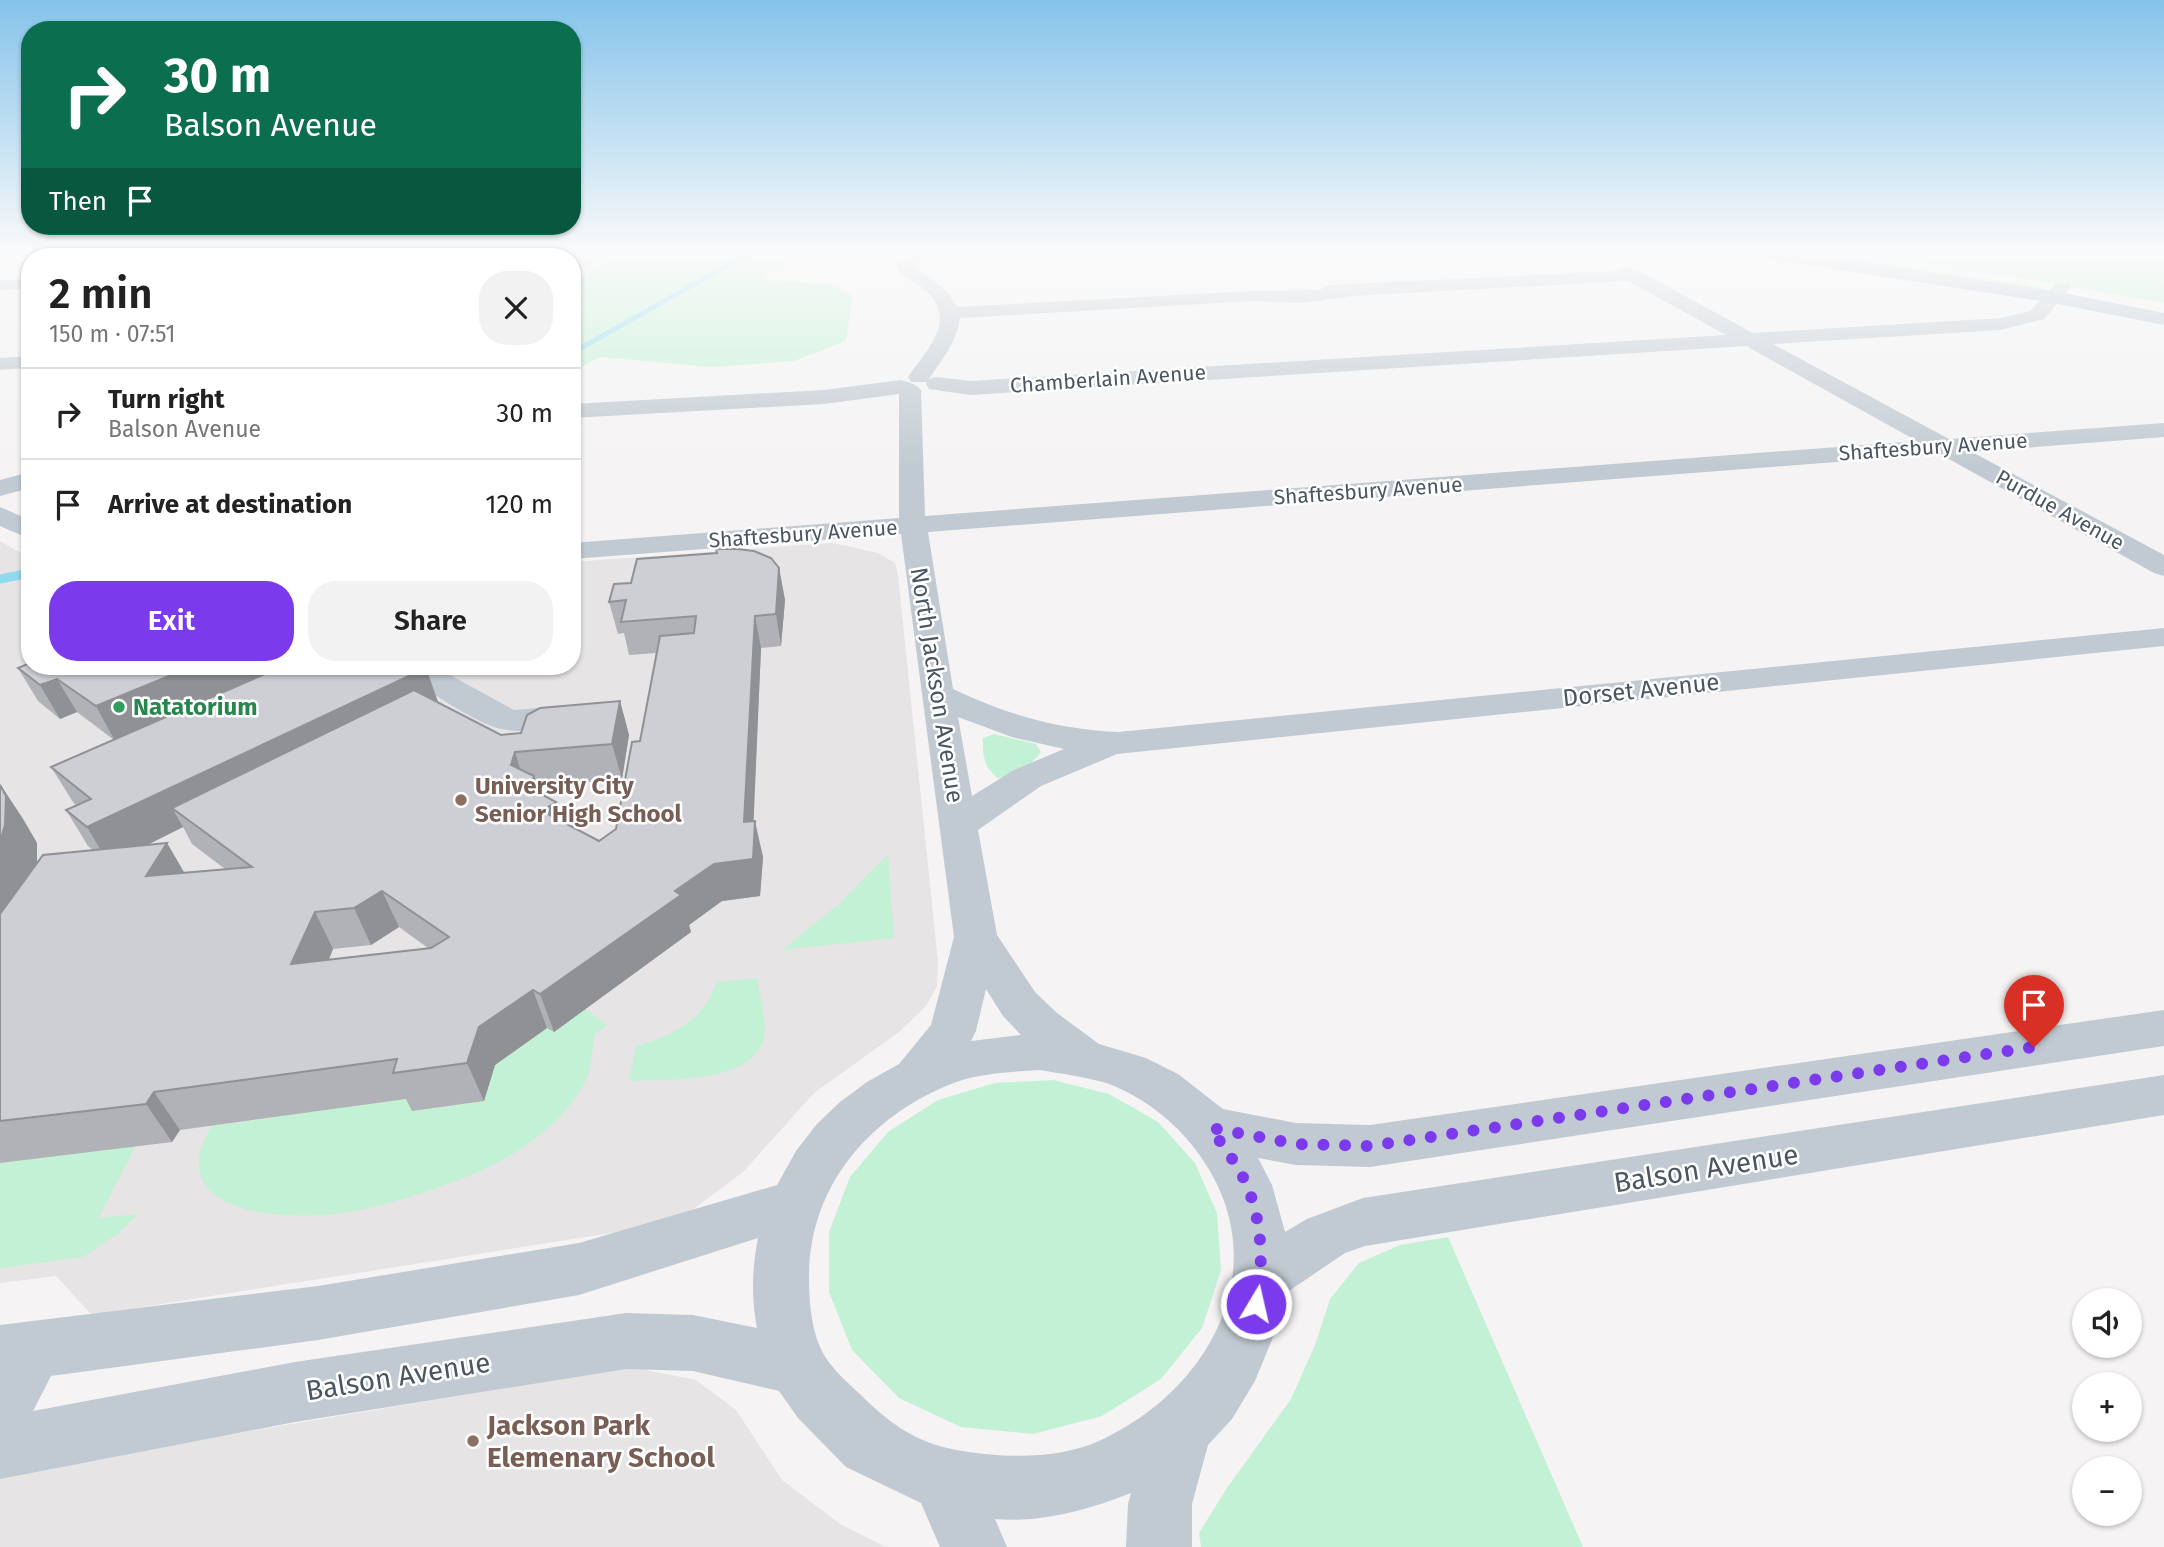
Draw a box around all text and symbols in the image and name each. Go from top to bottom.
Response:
text: 30 m [164,46,271,105]
icon: right [49,49,140,140]
text: Balson Avenue [164,106,377,144]
icon: arrive [121,182,159,220]
text: Then [49,186,107,217]
text: 2 min [49,269,153,319]
button: close [479,271,553,345]
text: 150 m · 07:51 [49,320,175,348]
street label: Chamberlain Avenue [1009,359,1207,399]
text: Turn right [108,384,225,415]
icon: right [49,395,87,433]
text: 30 m [496,398,553,429]
text: Balson Avenue [108,415,261,443]
street label: Shaftesbury Avenue [1838,427,2028,467]
street label: Purdue Avenue [1991,464,2129,556]
street label: Shaftesbury Avenue [1273,471,1463,511]
icon: arrive [49,486,87,524]
text: Arrive at destination [108,489,352,520]
text: 120 m [485,489,553,520]
street label: Shaftesbury Avenue [708,514,898,554]
street label: North Jackson Avenue [905,565,969,805]
button: Exit [49,581,294,661]
button: Share [308,581,553,661]
street label: Dorset Avenue [1561,668,1721,712]
place label: Natatorium [133,693,257,721]
marker: Natatorium [111,699,127,715]
place label: University City Senior High School [475,772,683,828]
marker: University City Senior High School [453,792,469,808]
pin [2004,975,2064,1047]
icon: arrive [2015,986,2053,1024]
street label: Balson Avenue [1611,1138,1801,1199]
position arrow [1219,1267,1293,1341]
map controls [2072,1288,2142,1526]
button: sound [2072,1288,2142,1358]
street label: Balson Avenue [303,1346,493,1407]
button: + [2072,1372,2142,1442]
place label: Jackson Park Elemenary School [486,1409,715,1474]
marker: Jackson Park Elemenary School [465,1433,481,1449]
button: − [2072,1456,2142,1526]

